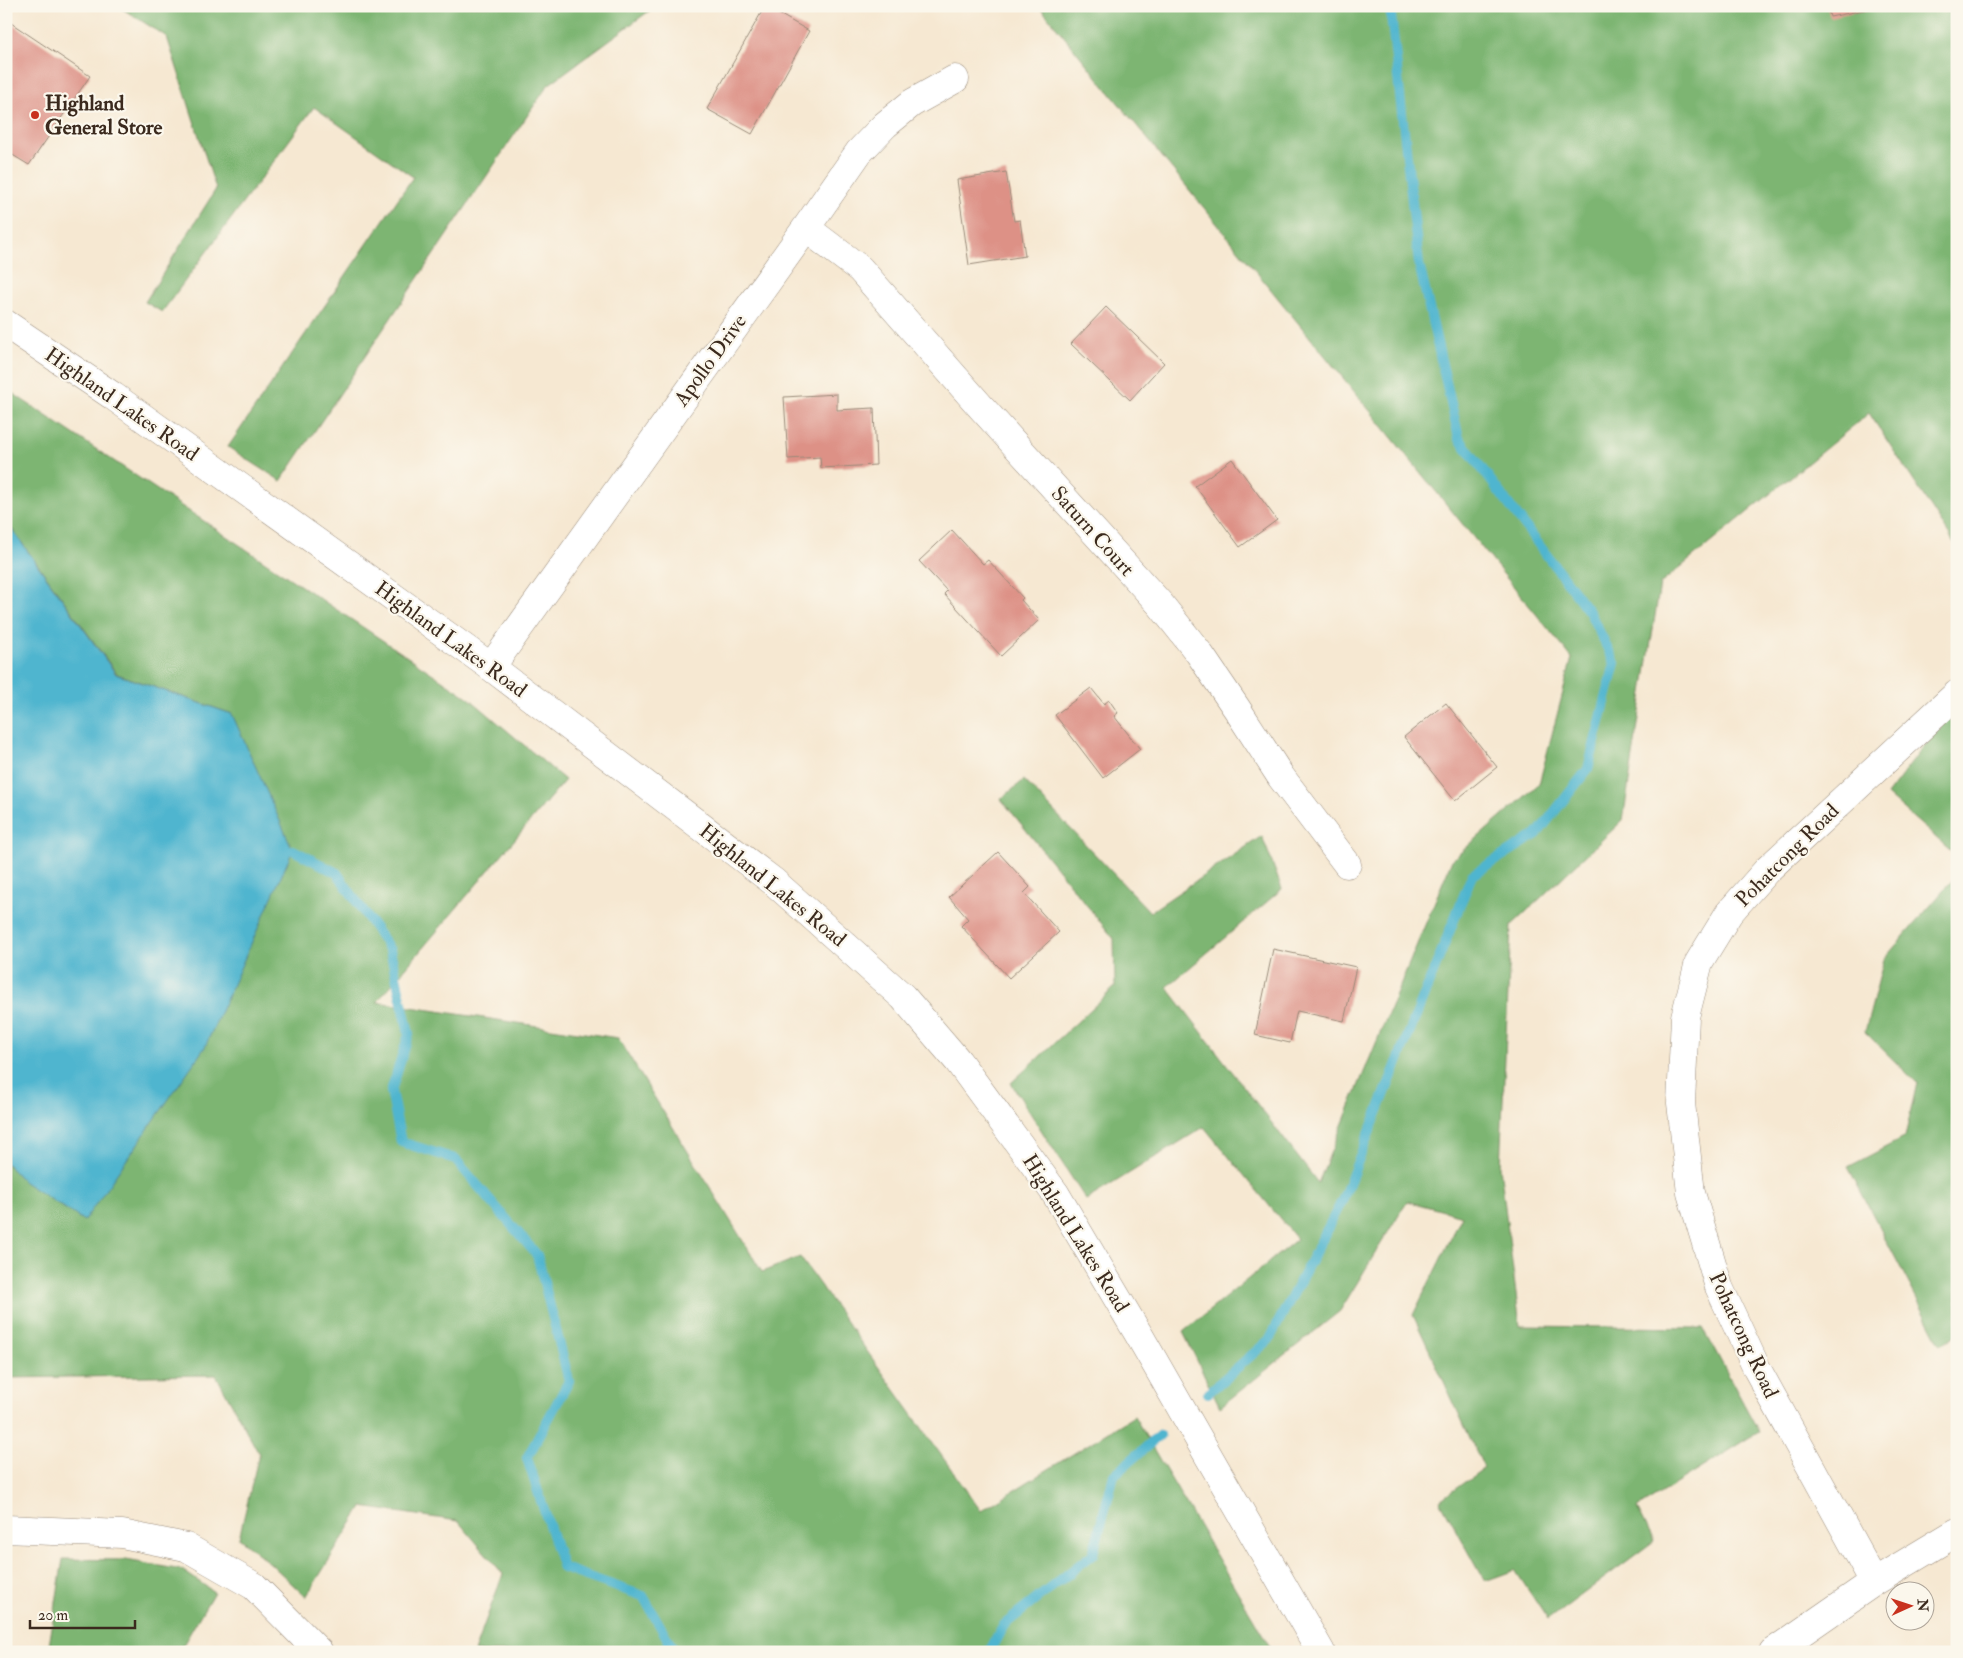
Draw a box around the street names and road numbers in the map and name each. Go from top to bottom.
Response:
street label: Apollo Drive [667,309,753,412]
street label: Highland Lakes Road [40,341,204,468]
street label: Saturn Court [1045,481,1140,582]
street label: Highland Lakes Road [369,575,533,704]
street label: Pohatcong Road [1730,797,1845,913]
street label: Highland Lakes Road [694,818,852,953]
street label: Highland Lakes Road [1016,1149,1135,1318]
street label: Pohatcong Road [1703,1268,1785,1403]

